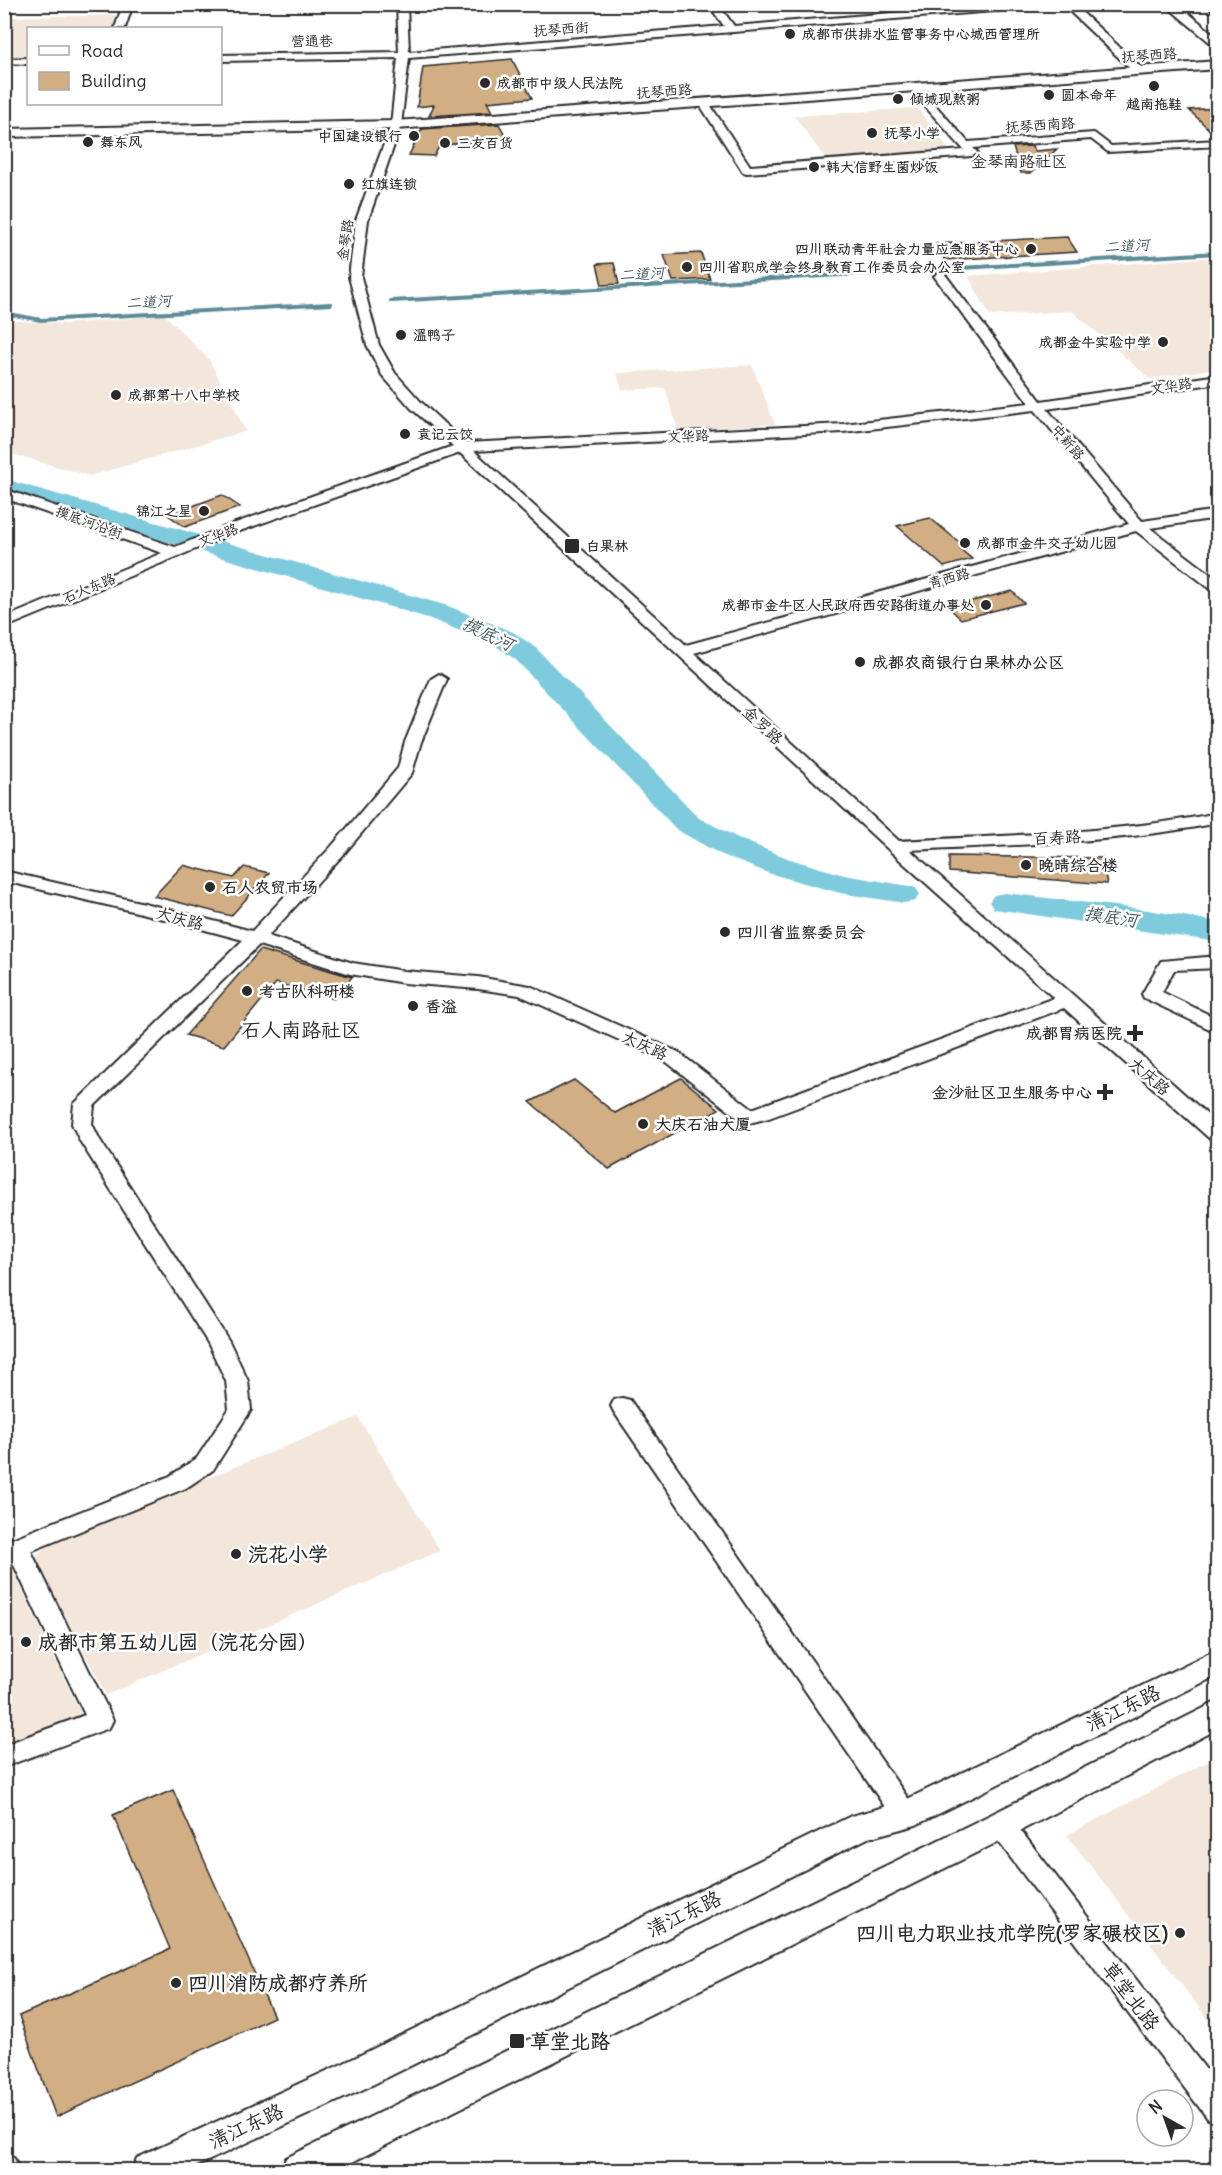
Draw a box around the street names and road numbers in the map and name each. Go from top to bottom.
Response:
street label: 抚琴西街 [532,18,590,40]
street label: 营通巷 [291,32,334,50]
street label: 抚琴西路 [1120,44,1178,66]
street label: 抚琴西路 [635,80,693,102]
street label: 抚琴西南路 [1004,114,1076,136]
street label: 金琴路 [333,218,357,262]
street label: 文华路 [1149,374,1193,398]
street label: 中新路 [1048,420,1088,464]
street label: 文华路 [667,426,709,446]
street label: 摸底河沿街 [53,502,125,542]
street label: 文华路 [195,519,241,551]
street label: 青西路 [926,564,972,592]
street label: 石人东路 [60,569,118,607]
street label: 金罗路 [739,701,787,749]
street label: 百寿路 [1033,826,1081,848]
street label: 大庆路 [154,902,206,934]
street label: 大庆路 [619,1026,671,1064]
street label: 大庆路 [1125,1053,1175,1099]
street label: 清江东路 [1081,1678,1165,1736]
street label: 清江东路 [642,1884,726,1942]
street label: 草堂北路 [1097,1956,1166,2036]
street label: 清江东路 [204,2097,288,2154]

